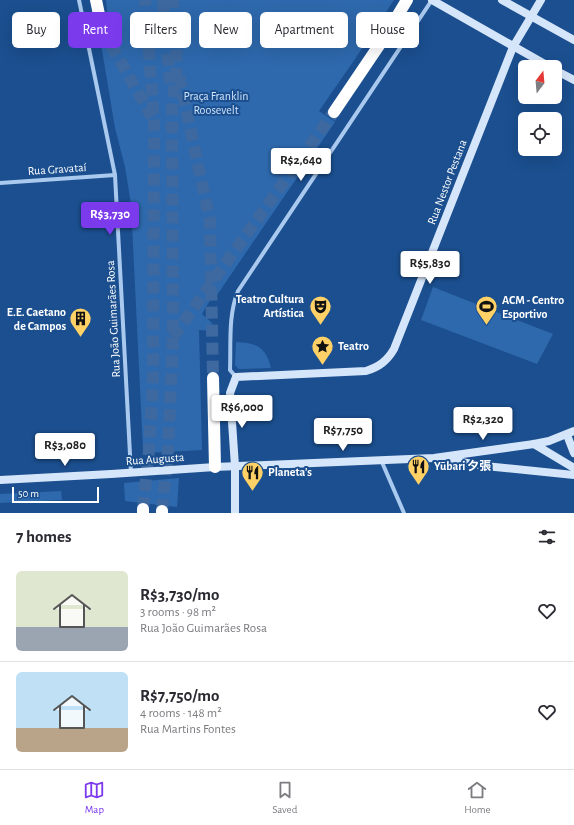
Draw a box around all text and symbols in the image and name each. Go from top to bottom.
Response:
chip: Buy [12,12,60,48]
chip: Rent [68,12,122,48]
chip: Filters [130,12,191,48]
chip: New [199,12,252,48]
chip: Apartment [260,12,348,48]
chip: House [356,12,419,48]
north arrow [518,60,562,104]
map controls [518,60,562,156]
park label: Praça Franklin Roosevelt [183,90,249,116]
button: locate [518,112,562,156]
street label: Rua Nestor Pestana [425,137,469,226]
pin: R$2,640 [264,148,338,182]
text: R$2,640 [280,154,322,167]
street label: Rua Gravataí [27,161,87,177]
pin: R$3,730 [73,202,147,236]
text: R$3,730 [90,208,130,221]
pin: R$5,830 [393,251,467,285]
text: R$5,830 [410,257,450,270]
street label: Rua João Guimarães Rosa [104,260,122,378]
place label: Teatro Cultura Artística [236,293,304,319]
theatre icon: Teatro Cultura Artística [307,293,333,326]
sports icon: ACM - Centro Esportivo [474,294,500,327]
place label: ACM - Centro Esportivo [502,294,564,320]
place label: E.E. Caetano de Campos [7,306,66,332]
building icon: E.E. Caetano de Campos [68,306,94,339]
place icon: Teatro [310,333,336,366]
place label: Teatro [338,340,369,352]
pin: R$6,000 [205,395,279,429]
text: R$6,000 [220,401,264,414]
pin: R$2,320 [446,407,520,441]
text: R$2,320 [462,413,504,426]
pin: R$7,750 [306,418,380,452]
text: R$7,750 [323,424,363,437]
pin: R$3,080 [28,433,102,467]
text: R$3,080 [44,439,86,452]
street label: Rua Augusta [125,451,185,467]
restaurant icon: Yūbari 夕張 [406,453,432,486]
restaurant icon: Planeta's [239,459,265,492]
place label: Yūbari 夕張 [434,459,491,472]
place label: Planeta's [268,466,312,478]
scale bar [12,485,99,504]
text: 50 m [18,488,39,499]
icon: filters [536,526,558,548]
text: 7 homes [16,528,72,545]
text: R$3,730/mo [140,586,219,603]
icon: home [48,587,96,635]
icon: heart [536,600,558,622]
text: 3 rooms · 98 m² [140,606,216,619]
text: Rua João Guimarães Rosa [140,622,267,635]
text: R$7,750/mo [140,687,219,704]
icon: home [48,688,96,736]
icon: heart [536,701,558,723]
text: 4 rooms · 148 m² [140,707,222,720]
text: Rua Martins Fontes [140,723,236,736]
tab: Map [83,779,105,816]
tab: Saved [272,779,297,816]
tab: Home [464,779,491,816]

